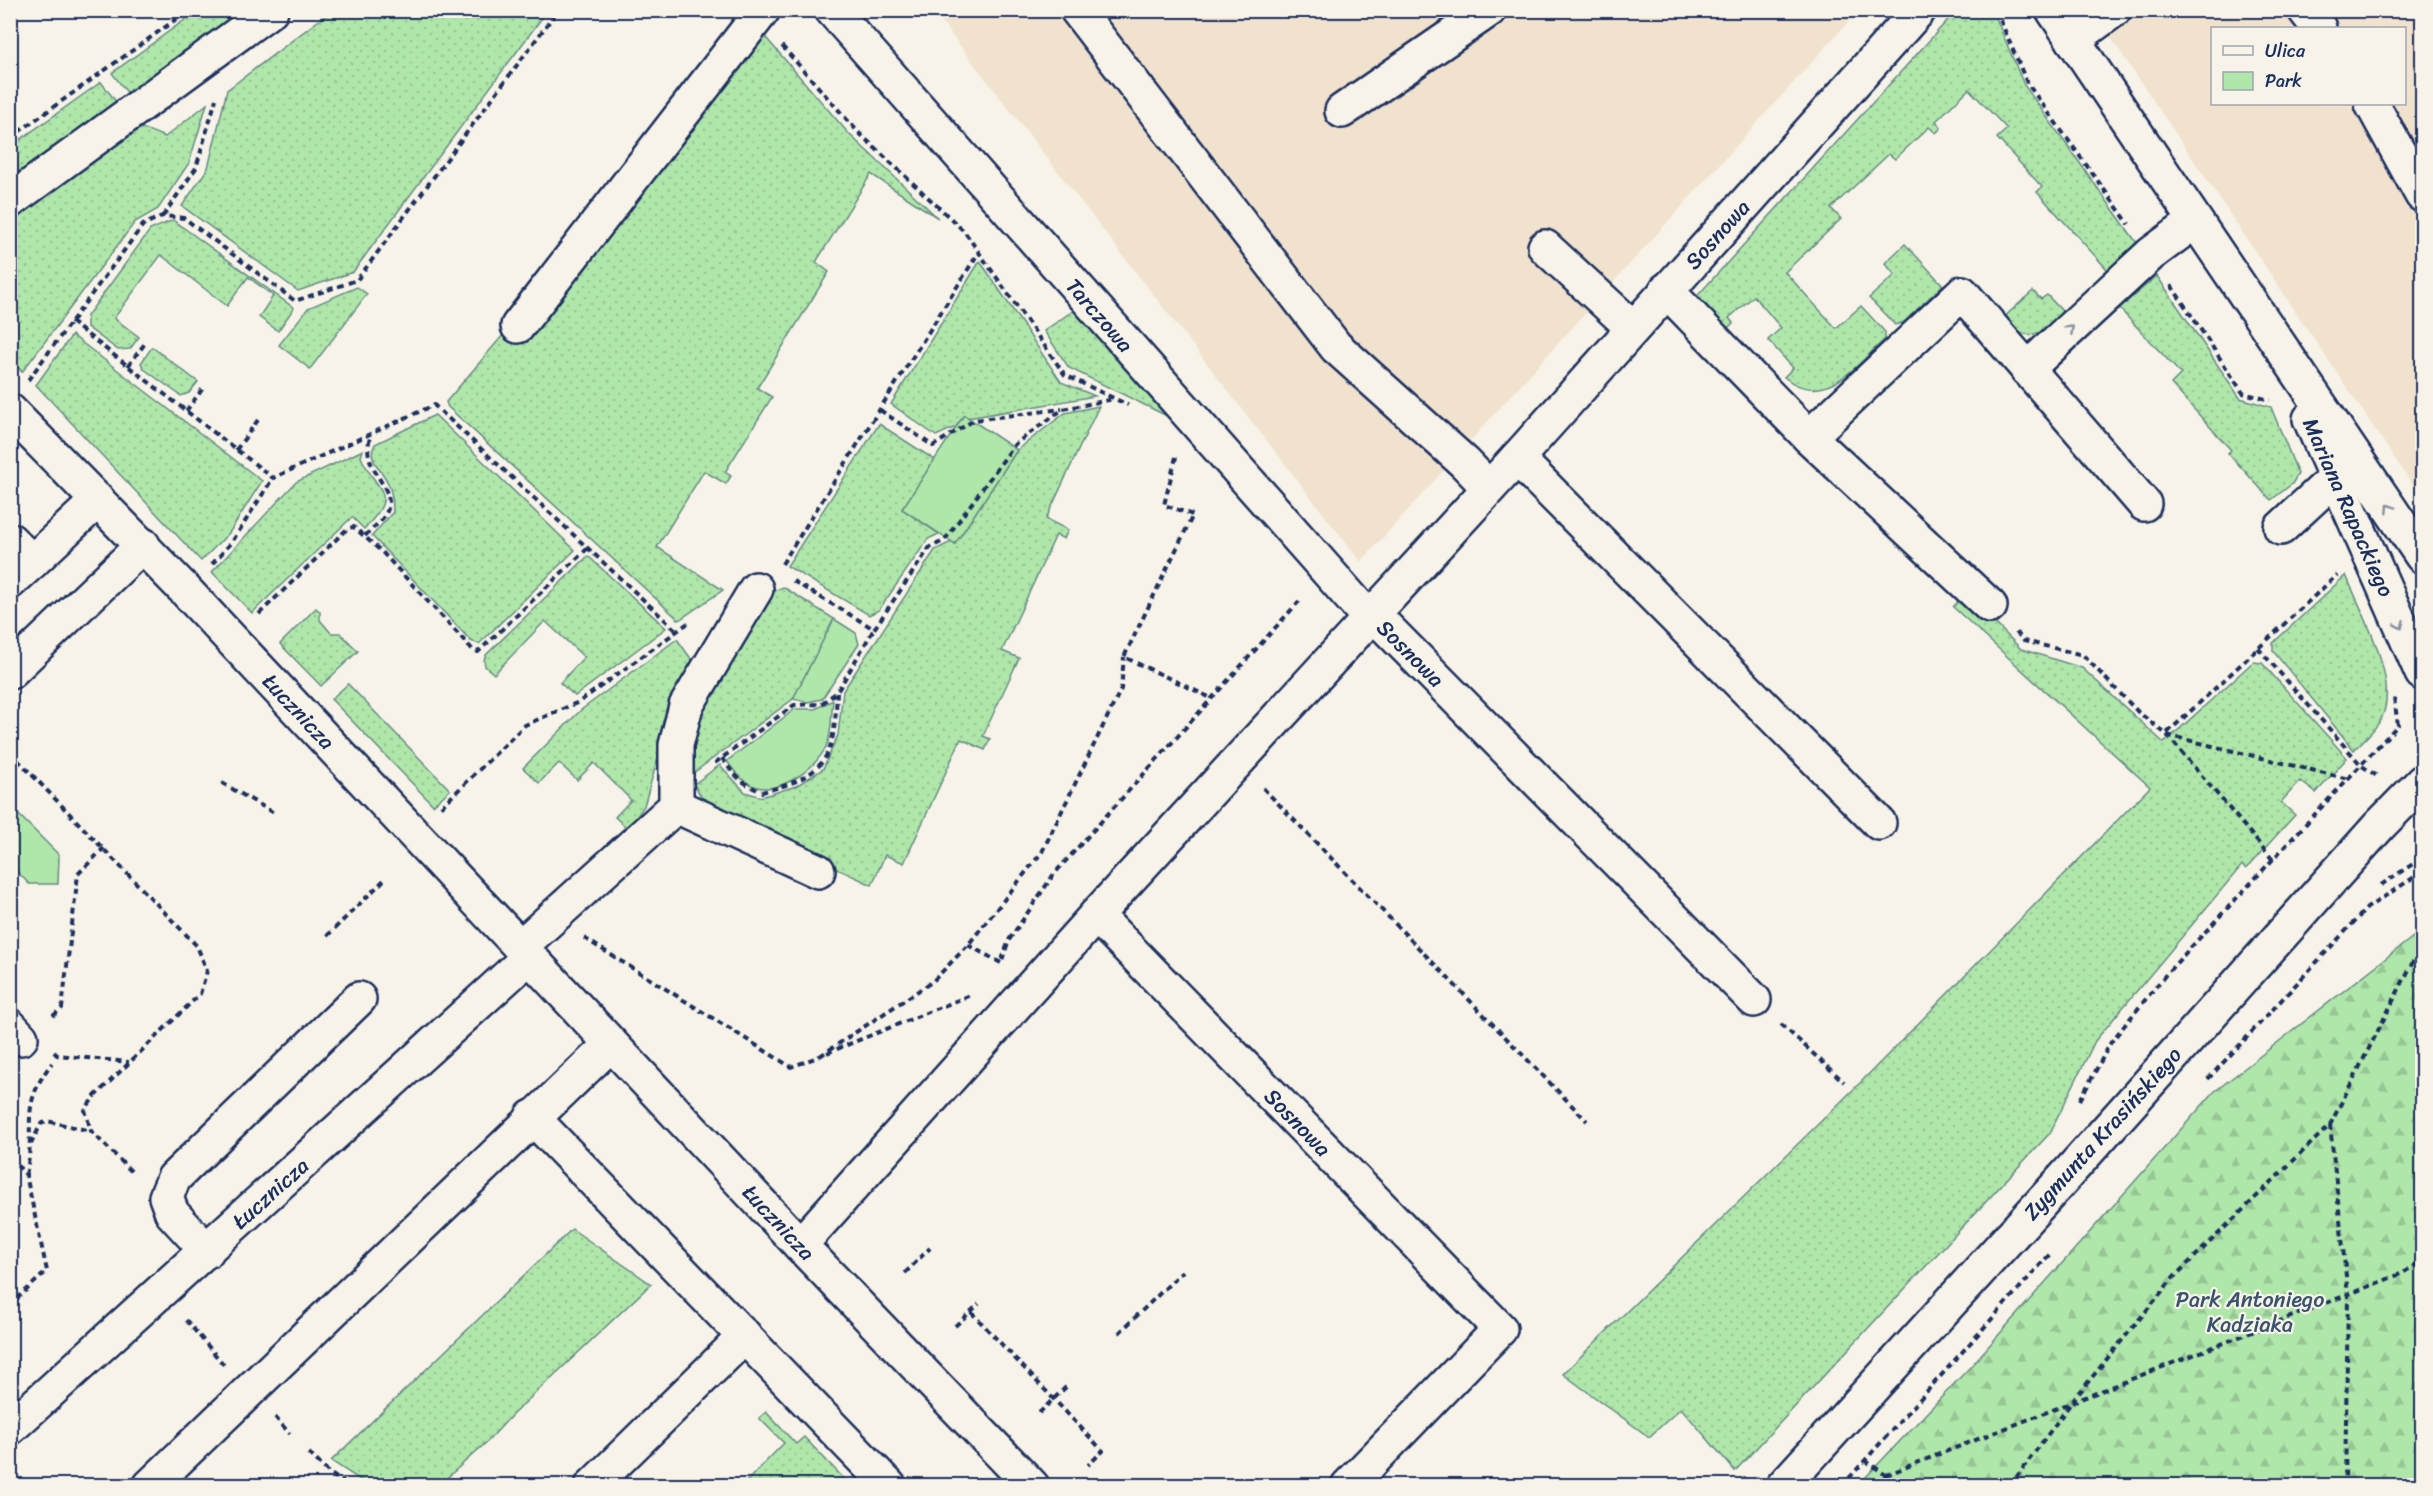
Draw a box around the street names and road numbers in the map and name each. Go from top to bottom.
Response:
street label: Sosnowa [1675,190,1760,279]
street label: Tarczowa [1056,269,1144,362]
street label: Mariana Rapackiego [2292,411,2406,603]
street label: Sosnowa [1367,610,1454,697]
street label: Łucznicza [252,664,345,759]
street label: Zygmunta Krasińskiego [2013,1037,2192,1229]
street label: Sosnowa [1254,1078,1341,1166]
street label: Łucznicza [222,1147,318,1239]
street label: Łucznicza [732,1175,825,1270]

